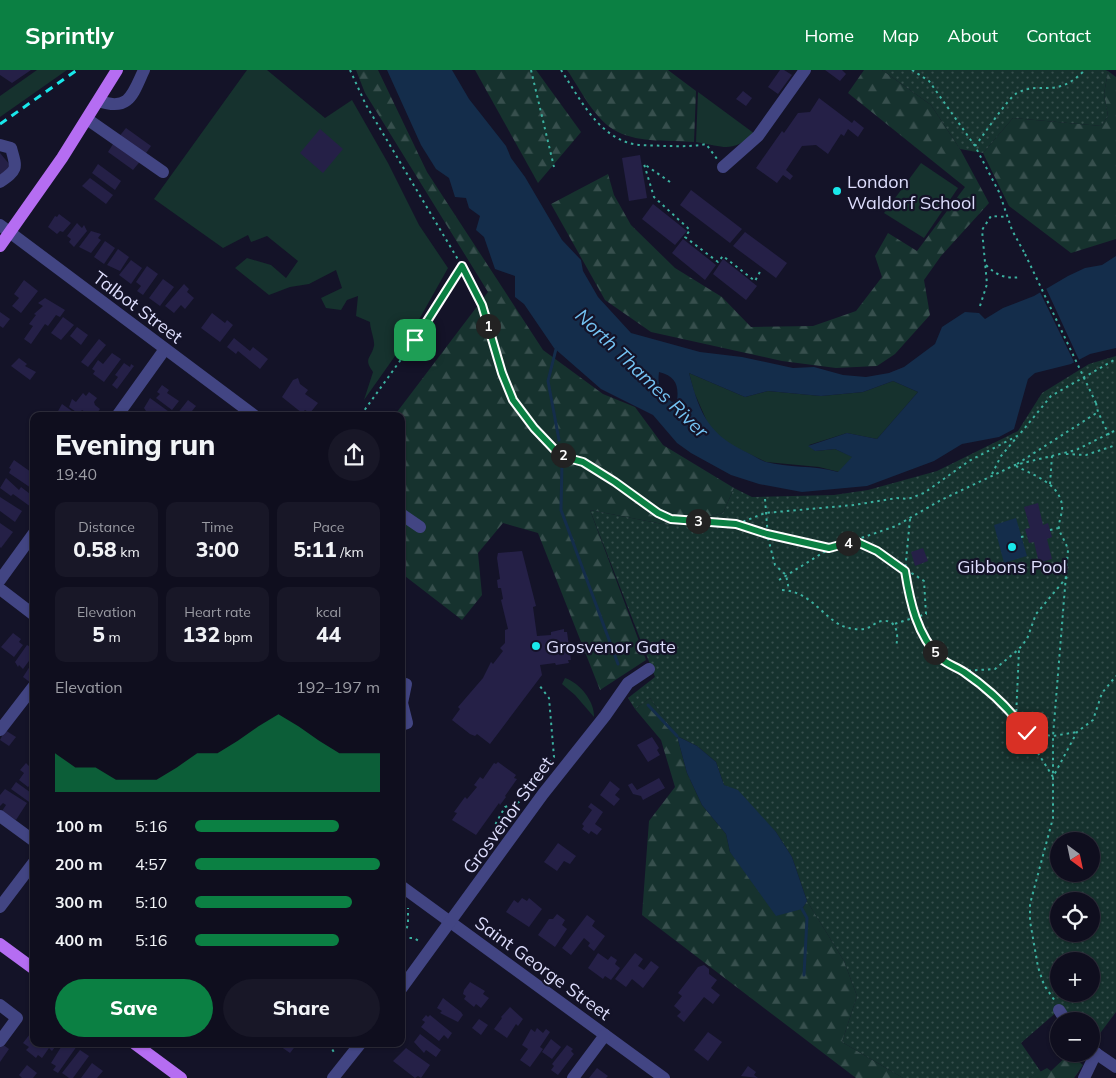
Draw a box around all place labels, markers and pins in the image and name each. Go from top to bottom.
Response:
place label: London Waldorf School [847,170,975,214]
marker: London Waldorf School [831,185,843,197]
pin: 1 [476,314,500,338]
pin [394,319,436,361]
pin: 2 [550,442,576,468]
pin: 3 [686,508,710,534]
pin: 4 [836,530,860,556]
marker: Gibbons Pool [1006,541,1018,553]
place label: Gibbons Pool [957,555,1067,578]
place label: Grosvenor Gate [546,635,676,658]
marker: Grosvenor Gate [530,640,542,652]
pin: 5 [922,640,948,664]
pin [1006,712,1048,754]

